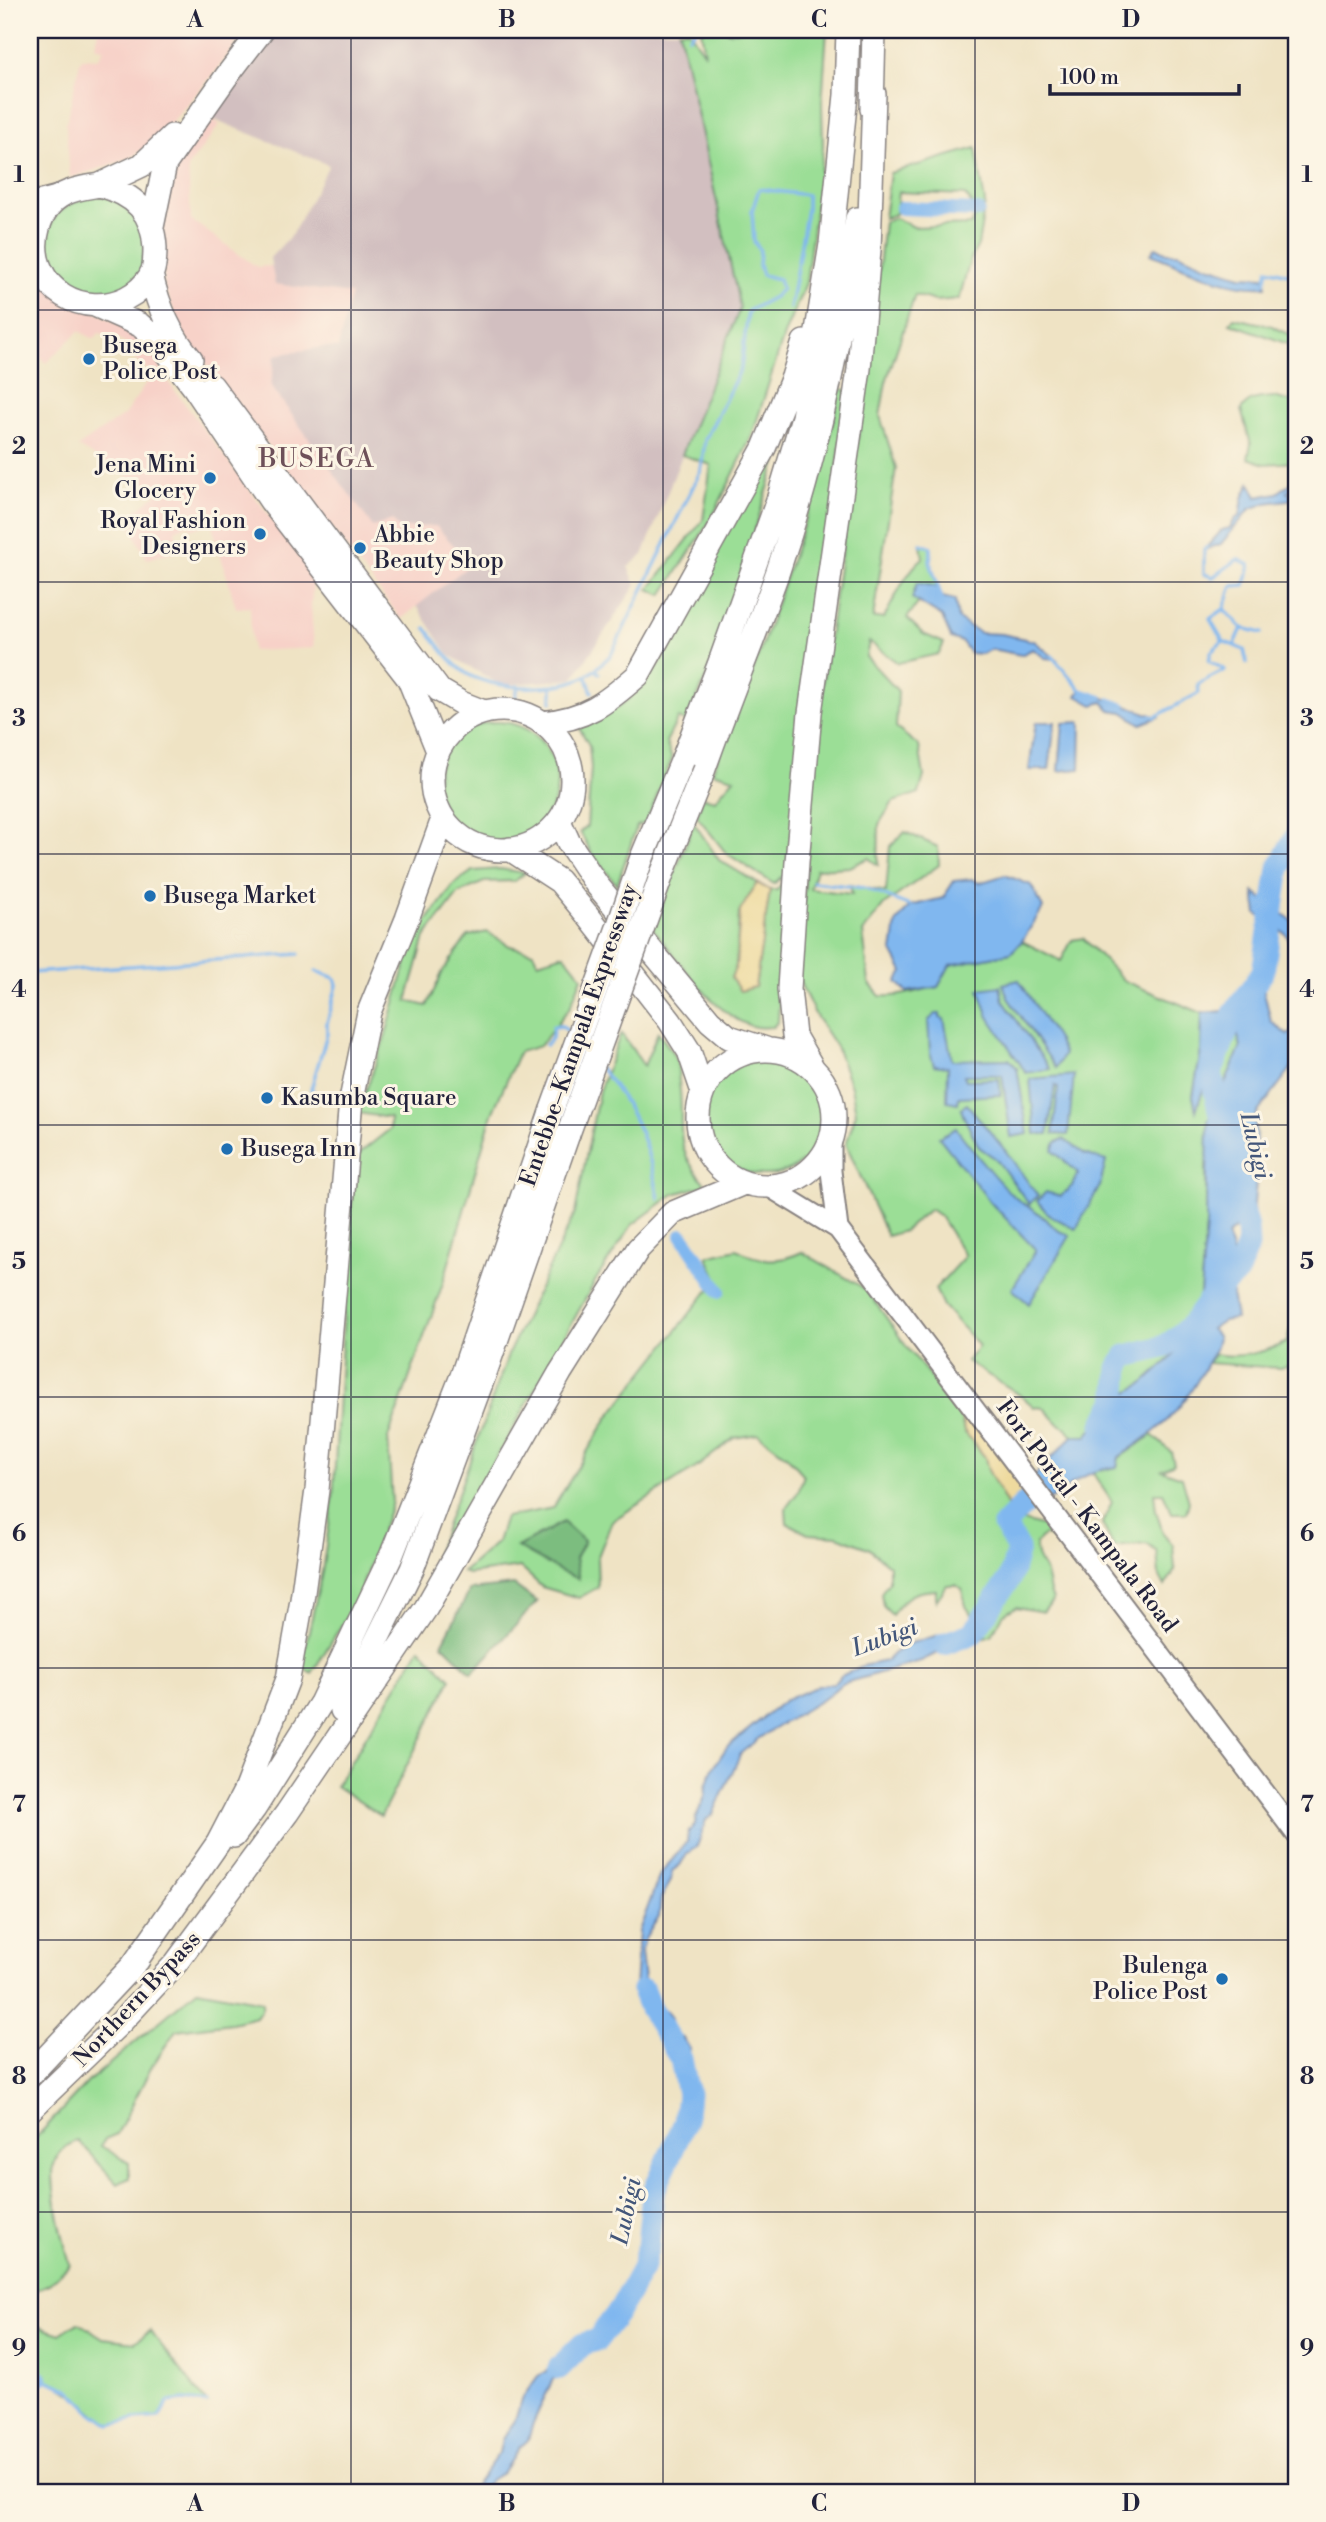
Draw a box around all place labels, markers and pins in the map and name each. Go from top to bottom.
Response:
place label: Busega Police Post [102,332,218,386]
marker: Busega Police Post [81,351,97,367]
place label: Jena Mini Glocery [94,451,197,505]
marker: Jena Mini Glocery [202,470,218,486]
place label: Royal Fashion Designers [100,507,246,561]
place label: Abbie Beauty Shop [373,521,504,575]
marker: Royal Fashion Designers [252,526,268,542]
marker: Abbie Beauty Shop [352,540,368,556]
place label: Busega Market [163,882,316,910]
marker: Busega Market [142,888,158,904]
place label: Kasumba Square [281,1084,457,1112]
marker: Kasumba Square [259,1090,275,1106]
place label: Busega Inn [240,1135,357,1163]
marker: Busega Inn [219,1141,235,1157]
place label: Bulenga Police Post [1093,1952,1208,2006]
marker: Bulenga Police Post [1214,1971,1230,1987]

